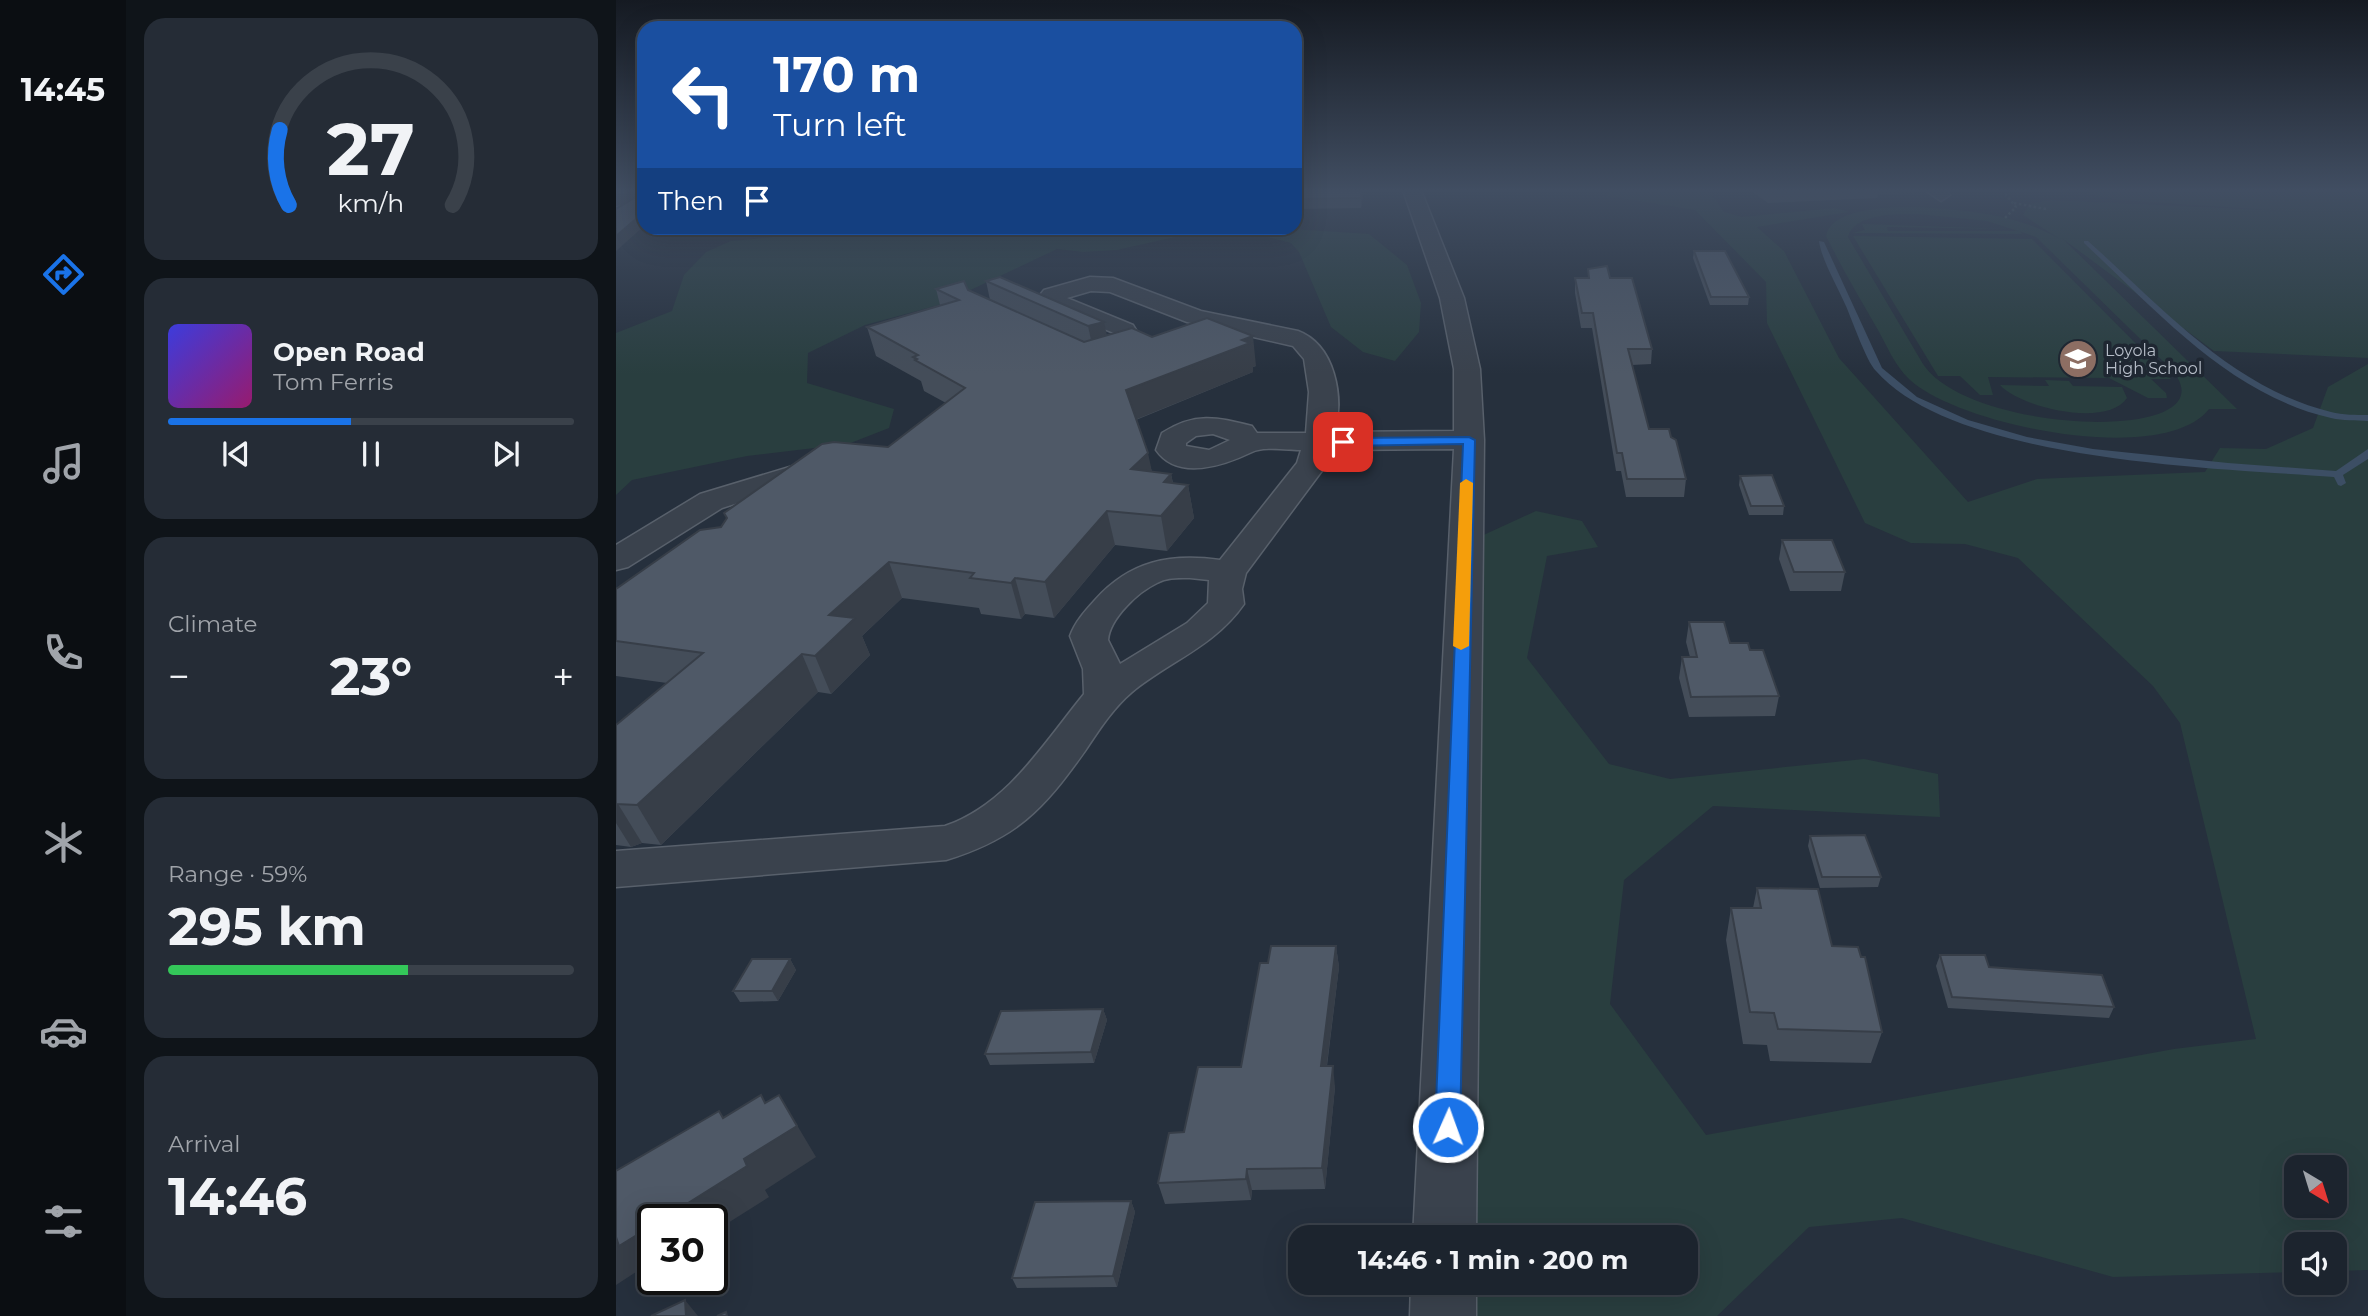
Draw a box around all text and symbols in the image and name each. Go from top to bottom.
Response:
text: 170 m [773,45,920,104]
icon: left [658,49,749,140]
text: 14:45 [21,70,105,109]
text: 27 [327,105,415,193]
text: Turn left [773,105,907,144]
icon: arrive [738,182,776,220]
text: Then [658,185,724,217]
text: km/h [338,188,404,218]
icon: directions [39,250,88,299]
text: Open Road [273,336,425,368]
school or university icon: Loyola High School [2057,338,2099,380]
place label: Loyola High School [2105,341,2202,378]
text: Tom Ferris [273,368,393,396]
pin [1313,412,1373,472]
icon: arrive [1324,423,1362,461]
icon: previous [217,435,255,473]
icon: pause [352,435,390,473]
icon: next [487,435,525,473]
icon: music [39,439,88,488]
text: Climate [168,610,257,638]
icon: phone [39,628,88,677]
text: 23° [330,645,412,708]
text: − [168,653,190,700]
text: + [552,653,574,700]
icon: climate [39,818,88,867]
text: Range · 59% [168,860,307,888]
text: 295 km [168,895,366,958]
icon: car [39,1007,88,1056]
position arrow [1411,1090,1485,1164]
text: Arrival [168,1130,241,1158]
north arrow [2284,1155,2347,1218]
map controls [2284,1155,2347,1295]
text: 14:46 [168,1165,307,1228]
icon: filters [39,1197,88,1246]
speed limit sign: 30 [637,1204,728,1295]
button: sound [2284,1232,2347,1295]
text: 14:46 · 1 min · 200 m [1358,1244,1628,1276]

